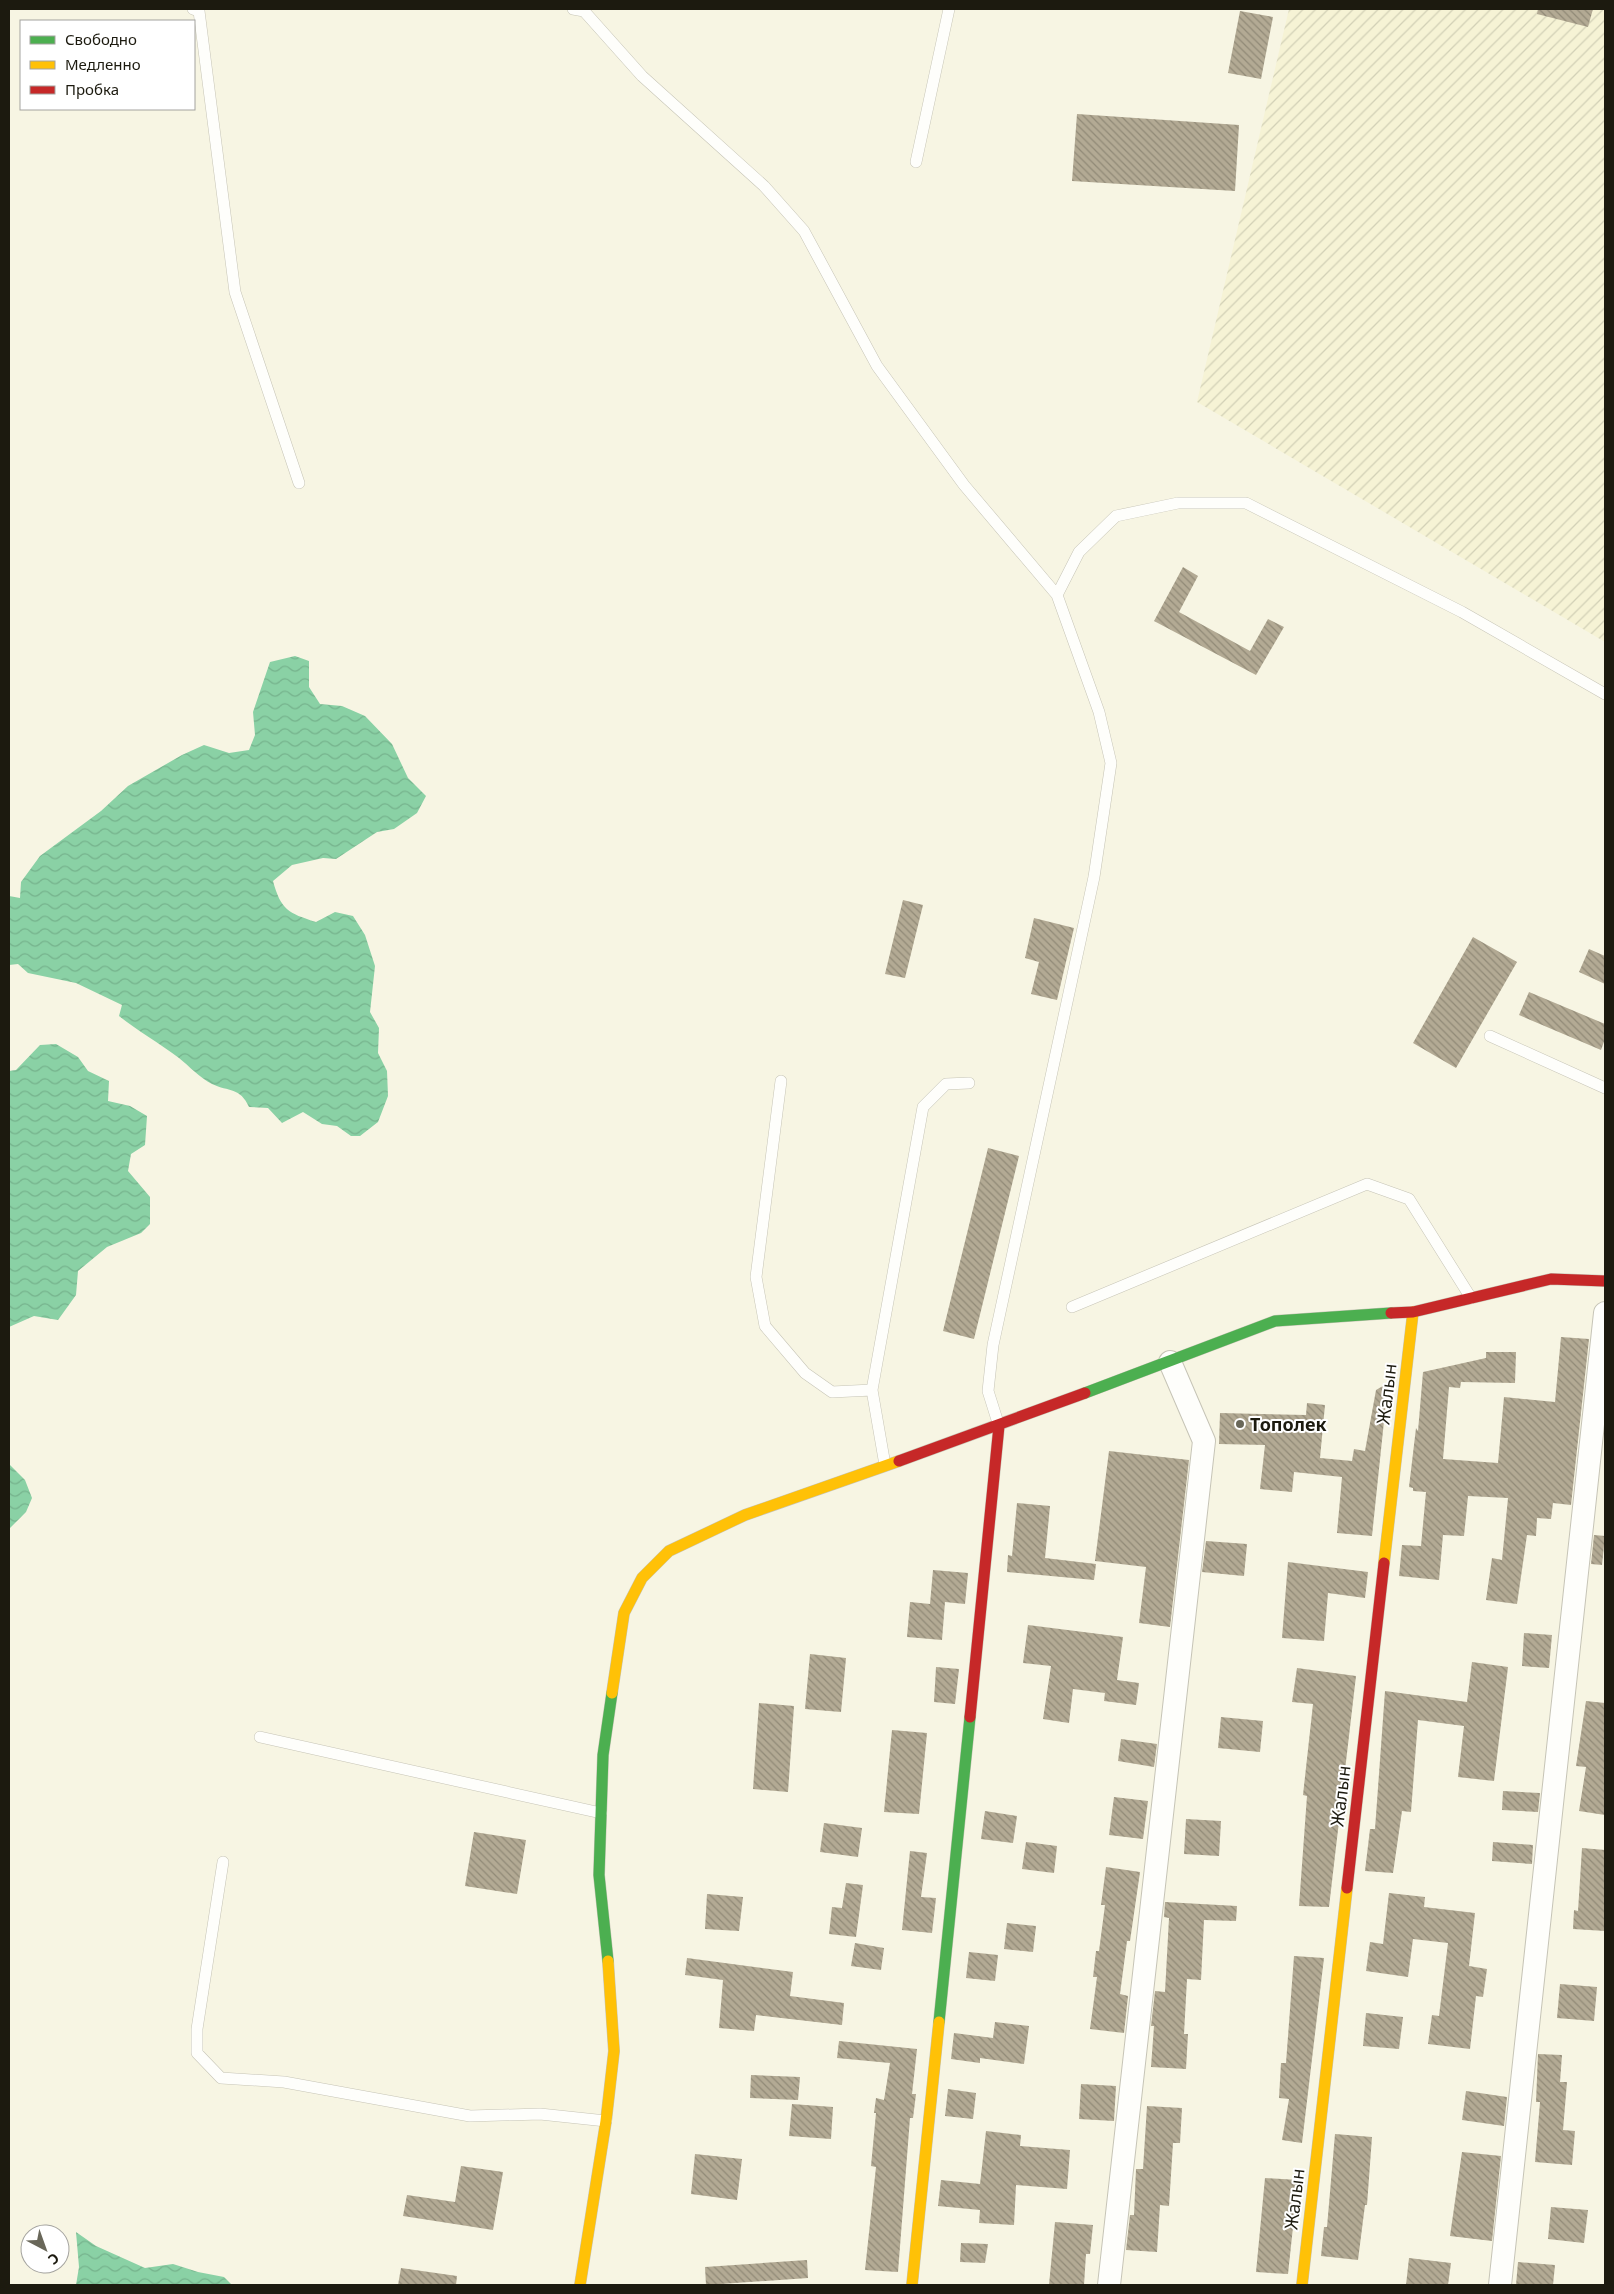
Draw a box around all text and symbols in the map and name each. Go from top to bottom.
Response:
legend [20,20,195,110]
text: Свободно [65,29,137,49]
text: Медленно [65,54,141,74]
text: Пробка [65,79,119,99]
street label: Жалын [1370,1362,1402,1426]
place label: Тополек [1250,1412,1327,1436]
marker: Тополек [1234,1418,1246,1430]
street label: Жалын [1324,1764,1356,1828]
street label: Жалын [1278,2167,1310,2231]
north arrow [20,2224,70,2274]
text: С [44,2249,63,2269]

